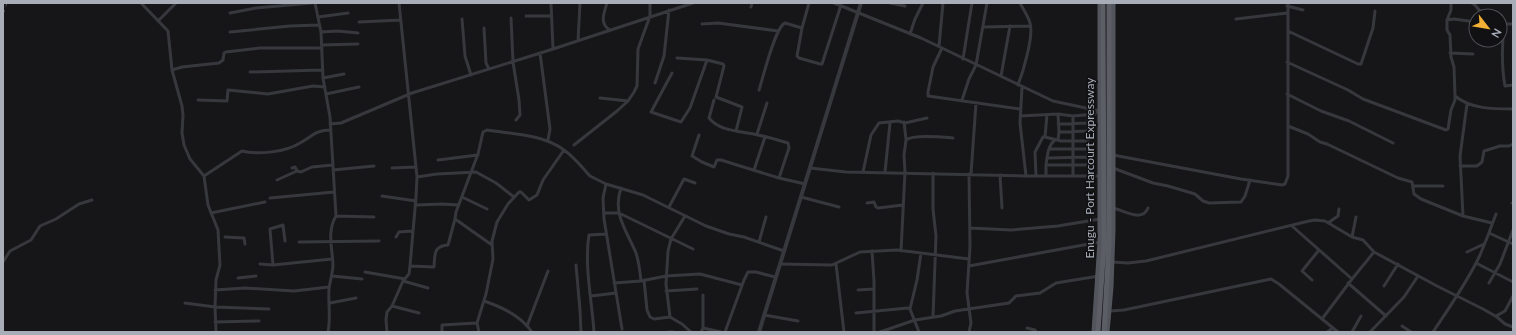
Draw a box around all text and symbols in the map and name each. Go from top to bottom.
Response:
north arrow [1468,8,1508,48]
text: N [1489,26,1505,40]
street label: Enugu - Port Harcourt Expressway [1082,77,1097,258]

